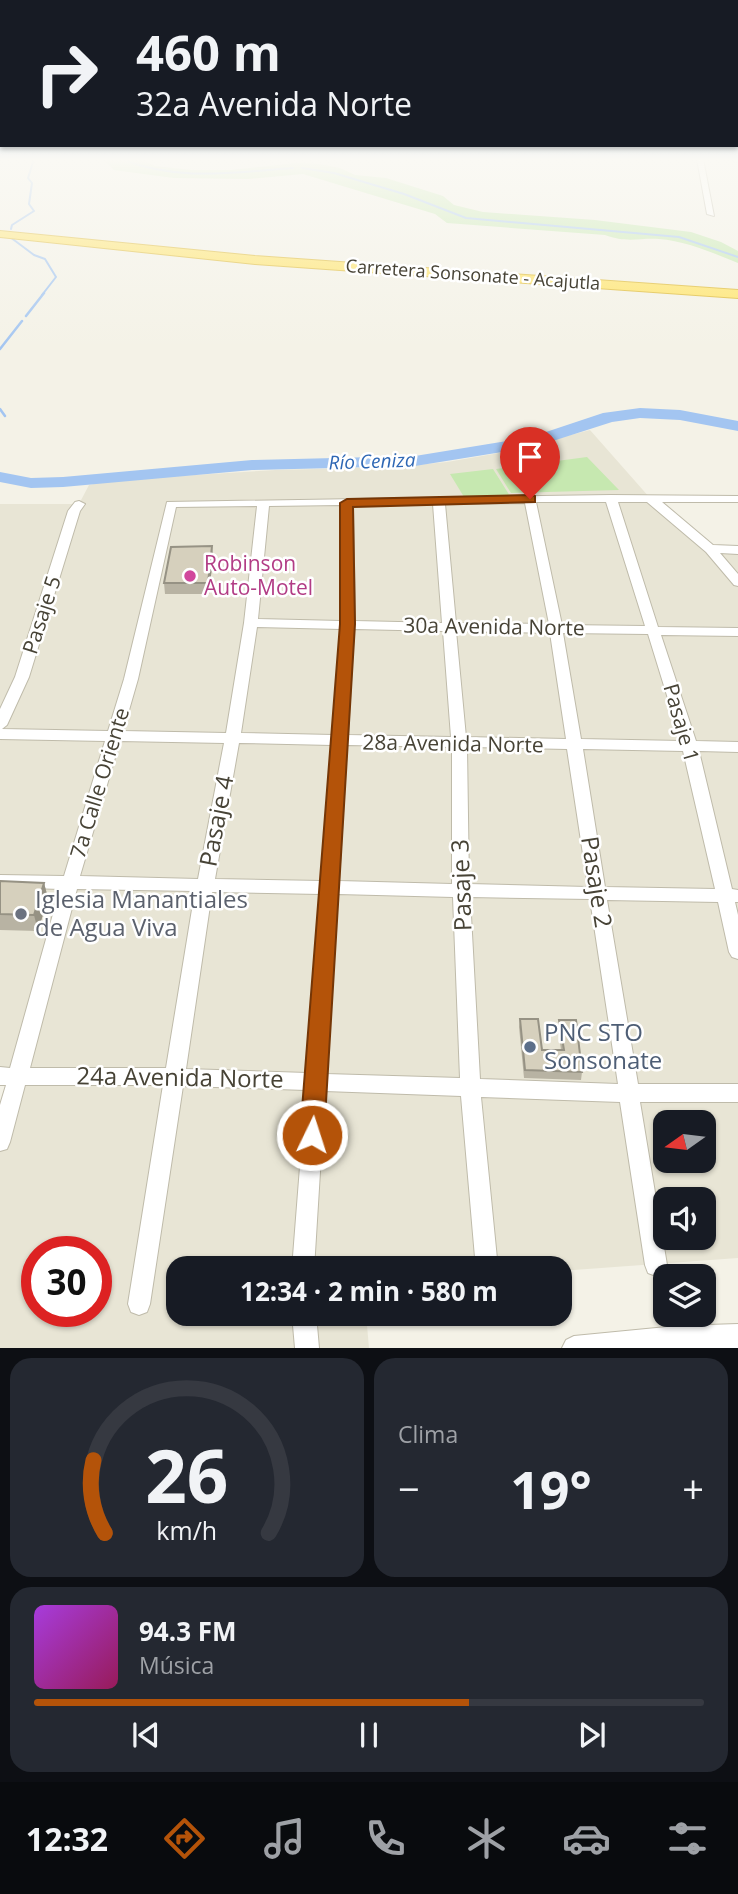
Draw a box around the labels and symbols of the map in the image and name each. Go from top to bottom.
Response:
street label: Carretera Sonsonate - Acajutla [345,253,601,295]
pin [500,427,560,499]
water label: Río Ceniza [328,446,416,476]
place label: Robinson Auto-Motel [204,549,313,601]
marker: Robinson Auto-Motel [182,568,198,584]
street label: Pasaje 5 [15,572,67,657]
street label: 30a Avenida Norte [403,610,585,642]
street label: Pasaje 1 [657,680,707,765]
street label: 7a Calle Oriente [63,704,135,861]
street label: 28a Avenida Norte [362,727,544,759]
street label: Pasaje 4 [191,772,241,869]
street label: Pasaje 2 [574,834,621,930]
street label: Pasaje 3 [442,838,479,932]
place label: Iglesia Manantiales de Agua Viva [35,882,248,943]
marker: Iglesia Manantiales de Agua Viva [13,906,29,922]
place label: PNC STO Sonsonate [544,1015,662,1076]
marker: PNC STO Sonsonate [522,1039,538,1055]
street label: 24a Avenida Norte [76,1058,284,1095]
position arrow [275,1098,349,1172]
north arrow [653,1110,716,1172]
speed limit sign: 30 [21,1236,112,1327]

